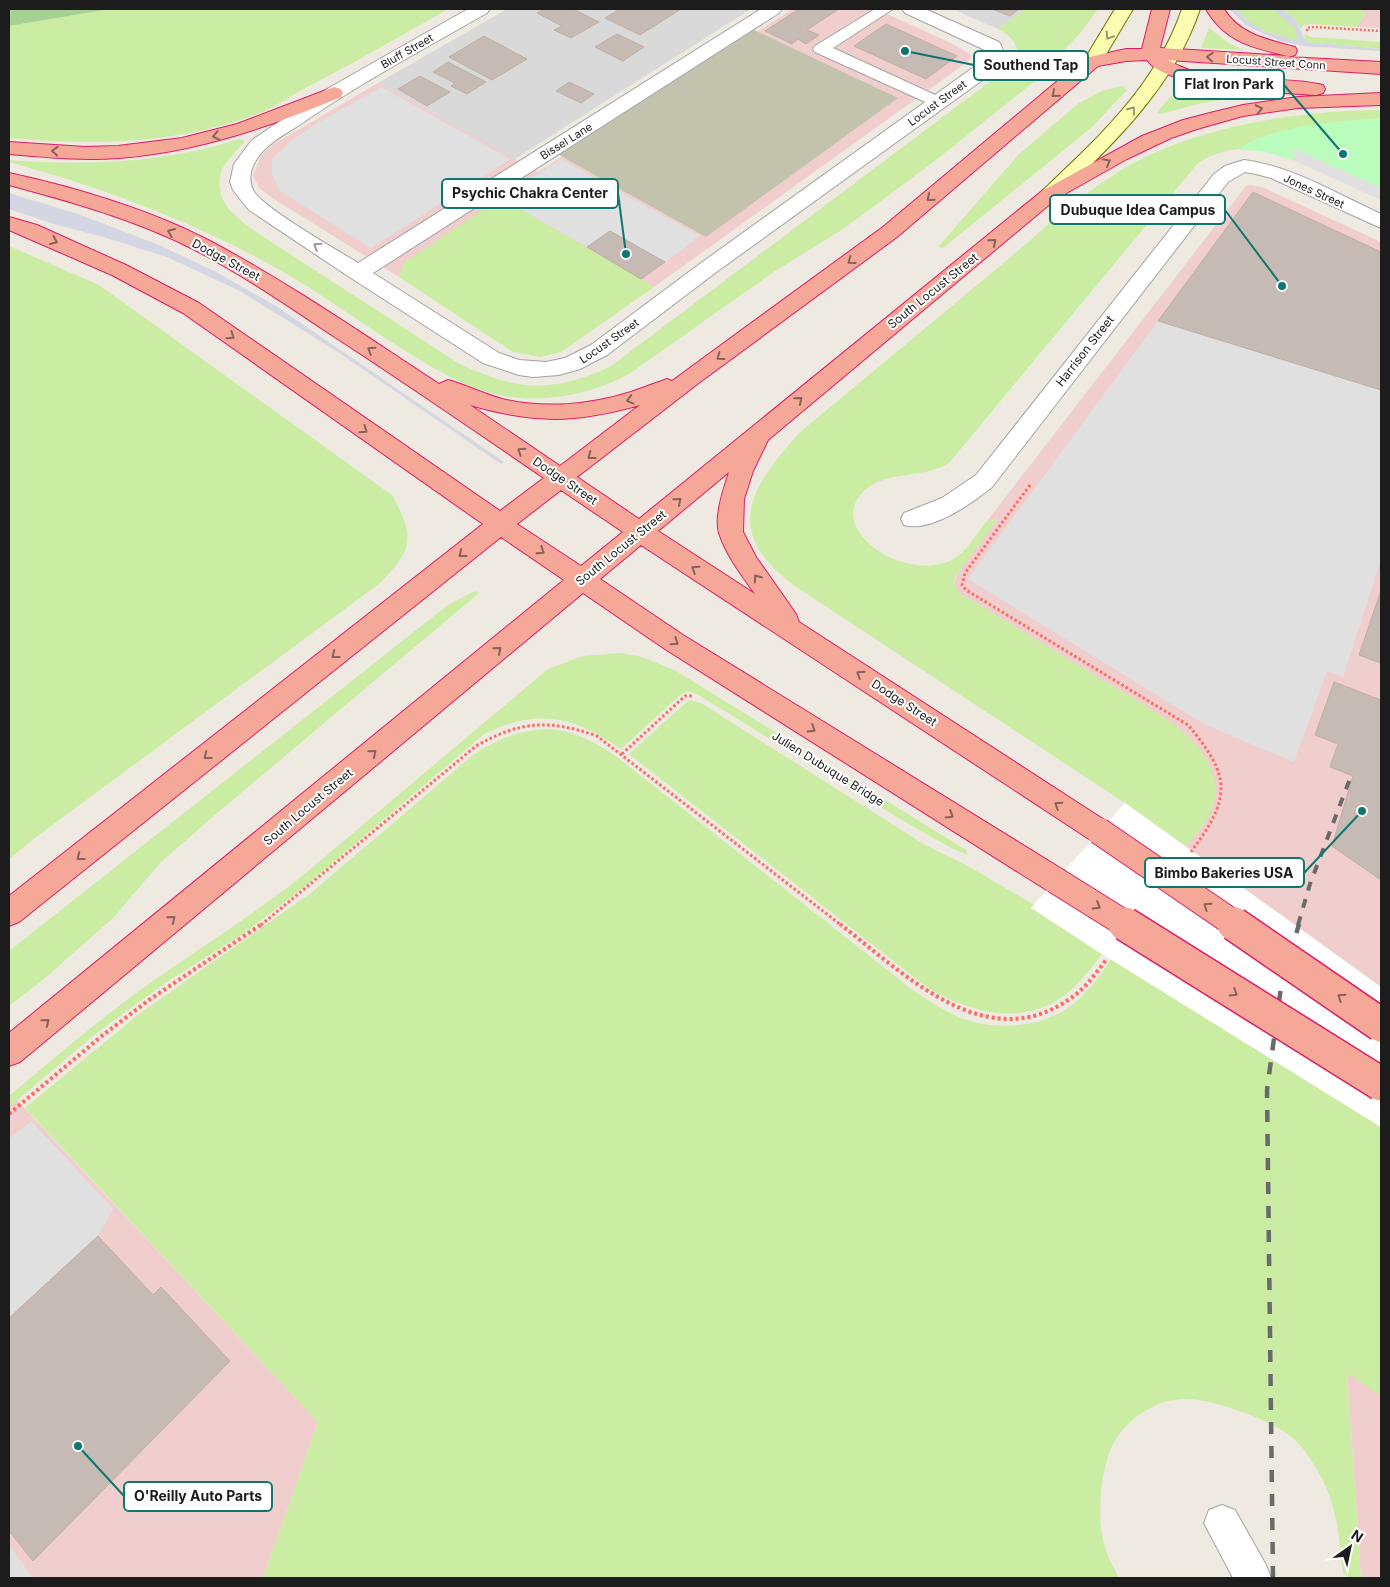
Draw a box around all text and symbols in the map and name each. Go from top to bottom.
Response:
street label: Bluff Street [378,30,436,72]
one-way arrow [1105,30,1115,39]
callout: Southend Tap [974,51,1088,80]
one-way arrow [1206,52,1214,63]
street label: Locust Street Conn [1226,52,1326,72]
text: Southend Tap [984,56,1079,73]
callout: Flat Iron Park [1174,70,1284,99]
text: Flat Iron Park [1184,75,1275,92]
street label: Locust Street [905,77,969,129]
one-way arrow [1052,88,1061,97]
one-way arrow [1255,104,1263,114]
one-way arrow [1127,107,1136,116]
street label: Bissel Lane [537,119,595,163]
one-way arrow [212,130,221,141]
one-way arrow [51,146,59,157]
one-way arrow [1101,159,1110,169]
street label: Jones Street [1281,171,1347,211]
callout: Psychic Chakra Center [442,179,618,208]
text: Psychic Chakra Center [452,184,608,201]
one-way arrow [927,193,936,202]
callout: Dubuque Idea Campus [1050,195,1225,224]
text: Dubuque Idea Campus [1061,201,1216,218]
one-way arrow [167,228,176,239]
one-way arrow [49,235,58,246]
street label: Dodge Street [190,235,263,284]
one-way arrow [987,239,996,247]
one-way arrow [314,243,323,253]
street label: South Locust Street [885,250,981,332]
one-way arrow [847,255,857,264]
street label: Harrison Street [1052,312,1117,389]
street label: Locust Street [577,315,642,367]
one-way arrow [225,330,235,339]
one-way arrow [368,347,377,356]
one-way arrow [716,351,726,360]
one-way arrow [626,395,634,405]
one-way arrow [794,396,803,405]
one-way arrow [359,423,368,433]
one-way arrow [517,448,526,457]
one-way arrow [588,450,597,458]
street label: Dodge Street [530,453,601,508]
one-way arrow [673,498,682,507]
street label: South Locust Street [573,507,669,589]
one-way arrow [535,545,544,554]
one-way arrow [459,549,468,557]
one-way arrow [691,565,700,575]
one-way arrow [754,574,763,584]
one-way arrow [669,636,679,645]
one-way arrow [492,647,501,655]
one-way arrow [331,649,340,658]
one-way arrow [856,671,865,681]
street label: Dodge Street [869,676,940,729]
one-way arrow [807,723,816,733]
street label: Julien Dubuque Bridge [769,728,887,809]
one-way arrow [204,750,213,758]
one-way arrow [367,750,376,759]
street label: South Locust Street [260,765,355,848]
one-way arrow [1054,801,1063,811]
one-way arrow [945,809,954,819]
one-way arrow [77,851,86,859]
callout: Bimbo Bakeries USA [1145,858,1304,887]
text: Bimbo Bakeries USA [1155,864,1294,881]
one-way arrow [1091,900,1100,910]
one-way arrow [1203,903,1213,912]
one-way arrow [166,916,175,924]
one-way arrow [1229,986,1238,996]
one-way arrow [1337,994,1347,1003]
one-way arrow [41,1018,50,1027]
callout: O'Reilly Auto Parts [124,1482,272,1511]
text: O'Reilly Auto Parts [134,1487,262,1504]
north arrow [1325,1522,1375,1572]
text: N [1348,1526,1366,1546]

